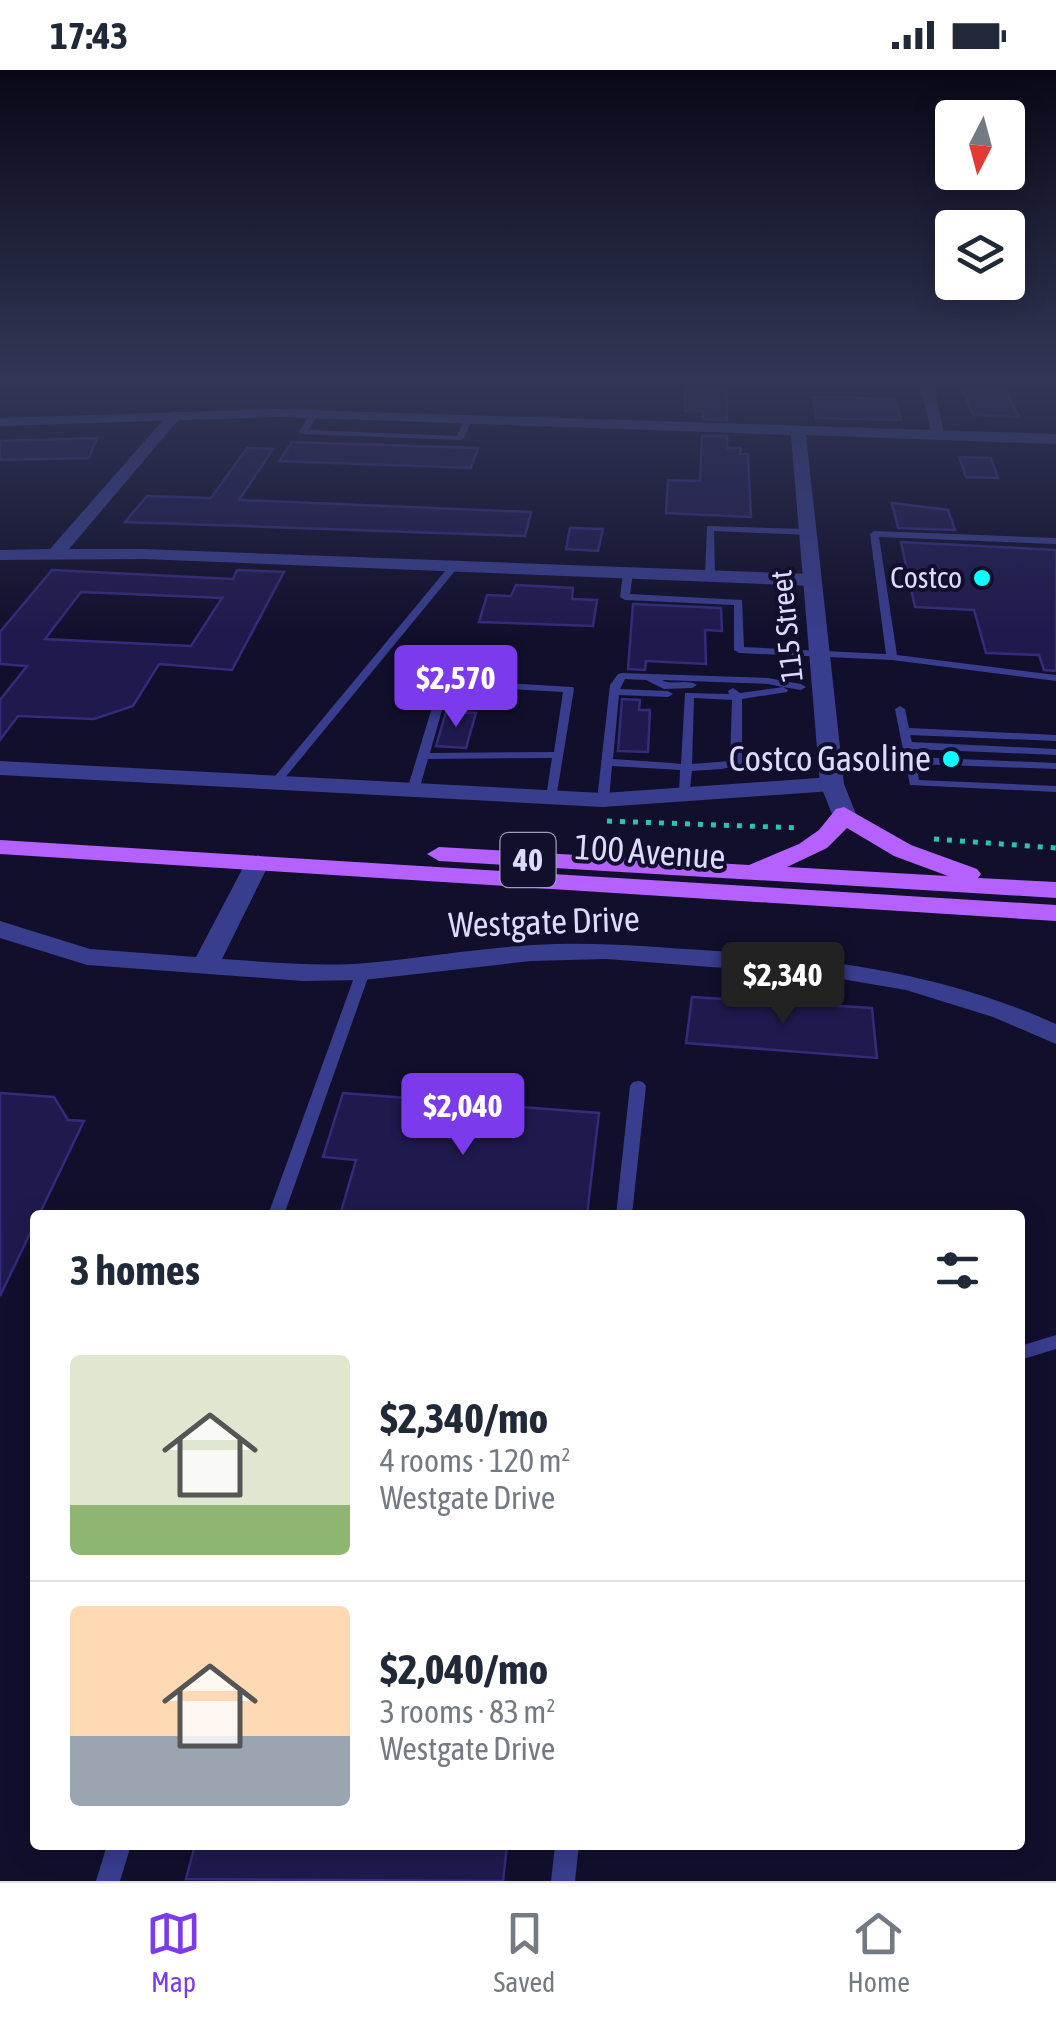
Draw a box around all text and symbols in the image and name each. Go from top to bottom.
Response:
text: 17:43 [50,14,128,57]
north arrow [935,100,1025,190]
map controls [935,100,1025,300]
button: layers [935,210,1025,300]
place label: Costco [890,560,962,594]
marker: Costco [971,567,993,589]
street label: 115 Street [763,569,809,684]
pin: $2,570 [375,645,537,730]
text: $2,570 [416,659,496,696]
place label: Costco Gasoline [729,738,931,778]
marker: Costco Gasoline [940,748,962,770]
street label: 100 Avenue [573,826,727,876]
road number: 40 [500,833,556,887]
street label: Westgate Drive [448,898,640,944]
pin: $2,340 [702,942,864,1027]
text: $2,340 [743,956,823,993]
pin: $2,040 [382,1073,544,1158]
text: $2,040 [423,1087,503,1124]
icon: filters [930,1243,985,1298]
text: 3 homes [70,1246,200,1294]
text: $2,340/mo [380,1394,548,1442]
icon: home [150,1395,270,1515]
text: 4 rooms · 120 m² [380,1442,570,1479]
text: Westgate Drive [380,1479,555,1516]
text: $2,040/mo [380,1645,548,1693]
icon: home [150,1646,270,1766]
text: 3 rooms · 83 m² [380,1693,555,1730]
text: Westgate Drive [380,1730,555,1767]
tab: Map [146,1906,201,1998]
tab: Saved [493,1906,555,1998]
tab: Home [848,1906,910,1998]

